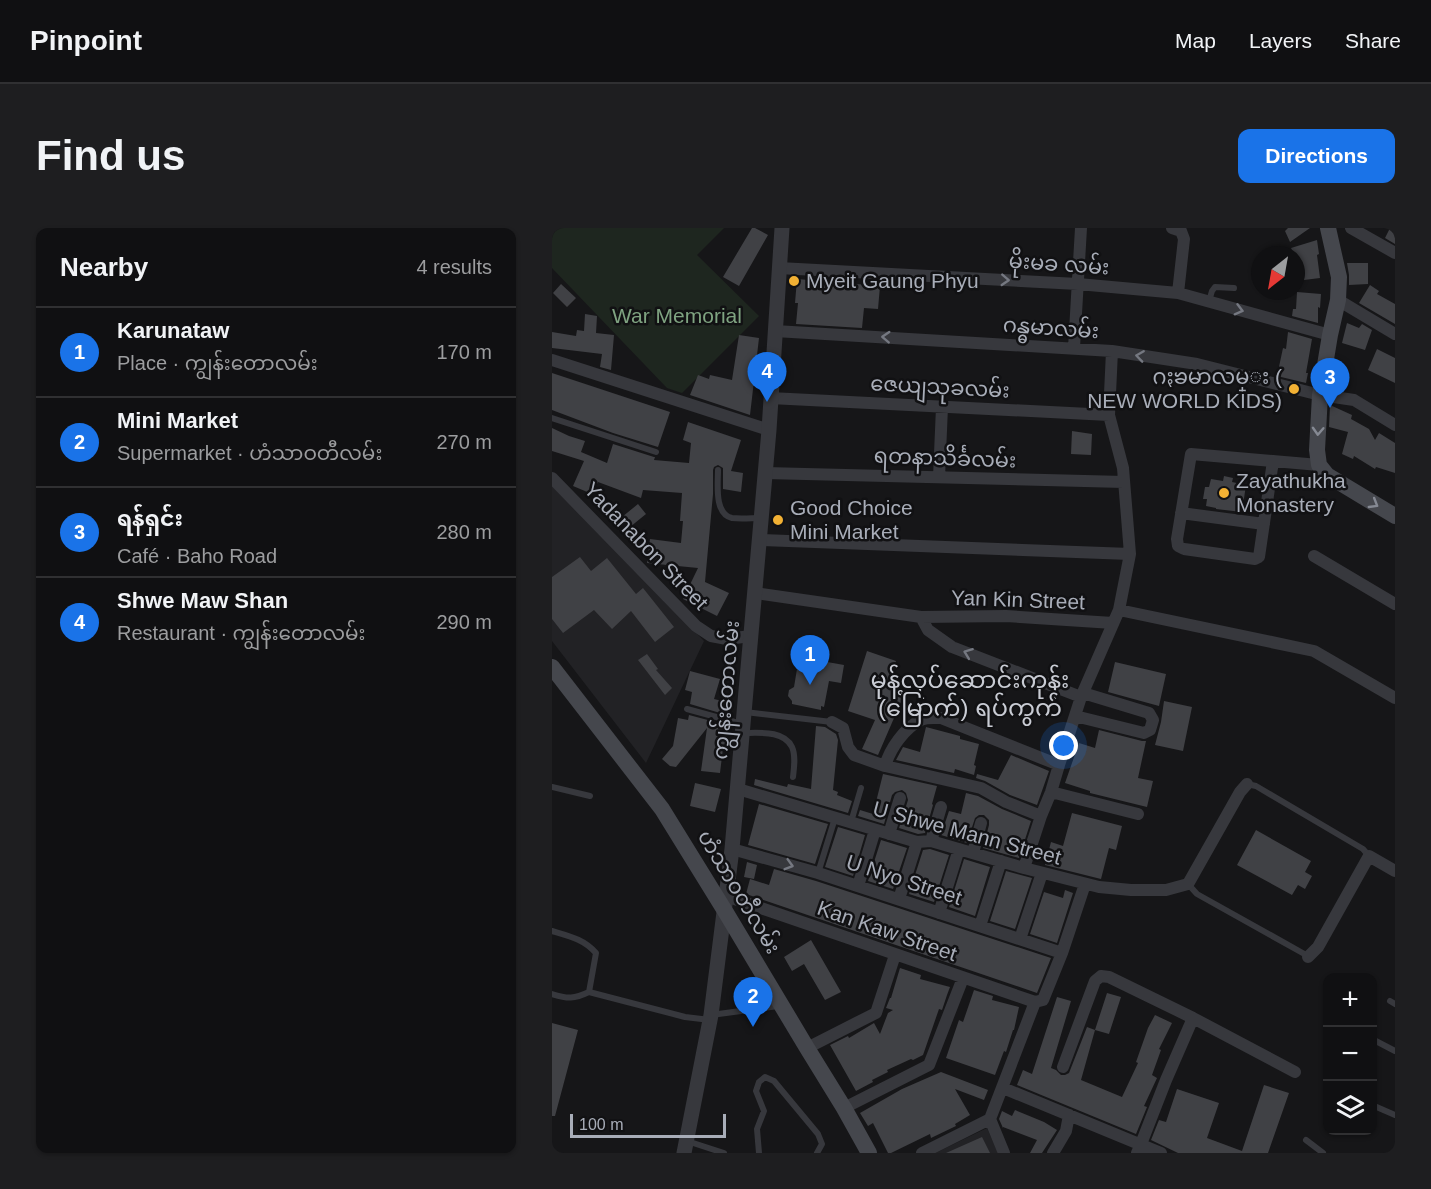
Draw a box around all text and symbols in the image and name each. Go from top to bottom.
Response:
text: Pinpoint [30,25,142,56]
text: Map [1175,29,1216,52]
text: Layers [1249,29,1312,52]
text: Share [1345,29,1401,52]
button: Directions [1238,129,1395,183]
text: Find us [36,132,185,179]
street label: မိုးမခ လမ်း [1008,245,1110,284]
north arrow [1251,246,1305,300]
text: Nearby [60,252,148,282]
text: 4 results [416,256,492,278]
place label: Myeit Gaung Phyu [806,269,979,292]
marker: Myeit Gaung Phyu [787,274,801,288]
one-way arrow [1001,274,1010,287]
one-way arrow [1234,303,1244,315]
park label: War Memorial [612,304,742,327]
street label: ဂန္ဓမာလမ်း [1002,309,1100,349]
text: Karunataw [117,318,229,343]
one-way arrow [882,331,891,344]
text: 1 [74,341,85,363]
text: 170 m [436,341,492,363]
one-way arrow [1136,350,1145,362]
text: Place · ကျွန်းတောလမ်း [117,352,318,374]
pin: 4 [748,352,786,402]
pin: 3 [1310,358,1350,408]
place label: ဂႏၶမာလမ္း ( NEW WORLD KIDS) [1087,365,1282,412]
street label: ဇေယျသုခလမ်း [869,367,1010,409]
marker: ဂႏၶမာလမ္း ( NEW WORLD KIDS) [1287,382,1301,396]
text: Mini Market [117,408,238,433]
one-way arrow [1312,426,1325,435]
text: 2 [74,431,85,453]
text: 270 m [436,431,492,453]
street label: ရတနာသိင်္ခလမ်း [873,440,1017,477]
text: Supermarket · ဟံသာဝတီလမ်း [117,442,382,464]
place label: Zayathukha Monastery [1236,469,1346,516]
street label: Yadanabon Street [580,477,713,614]
marker: Zayathukha Monastery [1217,486,1231,500]
place label: Good Choice Mini Market [790,496,913,543]
one-way arrow [1368,496,1378,508]
text: ရန်ရှင်း [117,506,183,531]
marker: Good Choice Mini Market [771,513,785,527]
text: 3 [74,521,85,543]
text: 280 m [436,521,492,543]
text: Café · Baho Road [117,545,277,567]
street label: Yan Kin Street [951,586,1085,613]
text: Shwe Maw Shan [117,588,288,613]
text: 4 [74,611,85,633]
text: 290 m [436,611,492,633]
street label: ကျွန်းတောလမ်း [704,619,751,761]
text: Restaurant · ကျွန်းတောလမ်း [117,622,365,644]
pin: 1 [790,636,830,685]
one-way arrow [963,648,974,660]
district label: မုန့်လုပ်ဆောင်းကုန်း (မြောက်) ရပ်ကွက် [871,664,1069,727]
your location [1049,731,1078,760]
street label: U Shwe Mann Street [871,796,1064,869]
street label: ဟံသာဝတီလမ်း [694,824,789,958]
street label: U Nyo Street [843,850,965,909]
one-way arrow [784,857,794,870]
street label: Kan Kaw Street [814,896,960,965]
map controls [1323,973,1377,1135]
button: + [1323,973,1377,1027]
pin: 2 [734,978,772,1027]
button: − [1323,1027,1377,1081]
button: layers [1323,1081,1377,1135]
scale bar [570,1111,726,1138]
text: 100 m [579,1116,623,1133]

